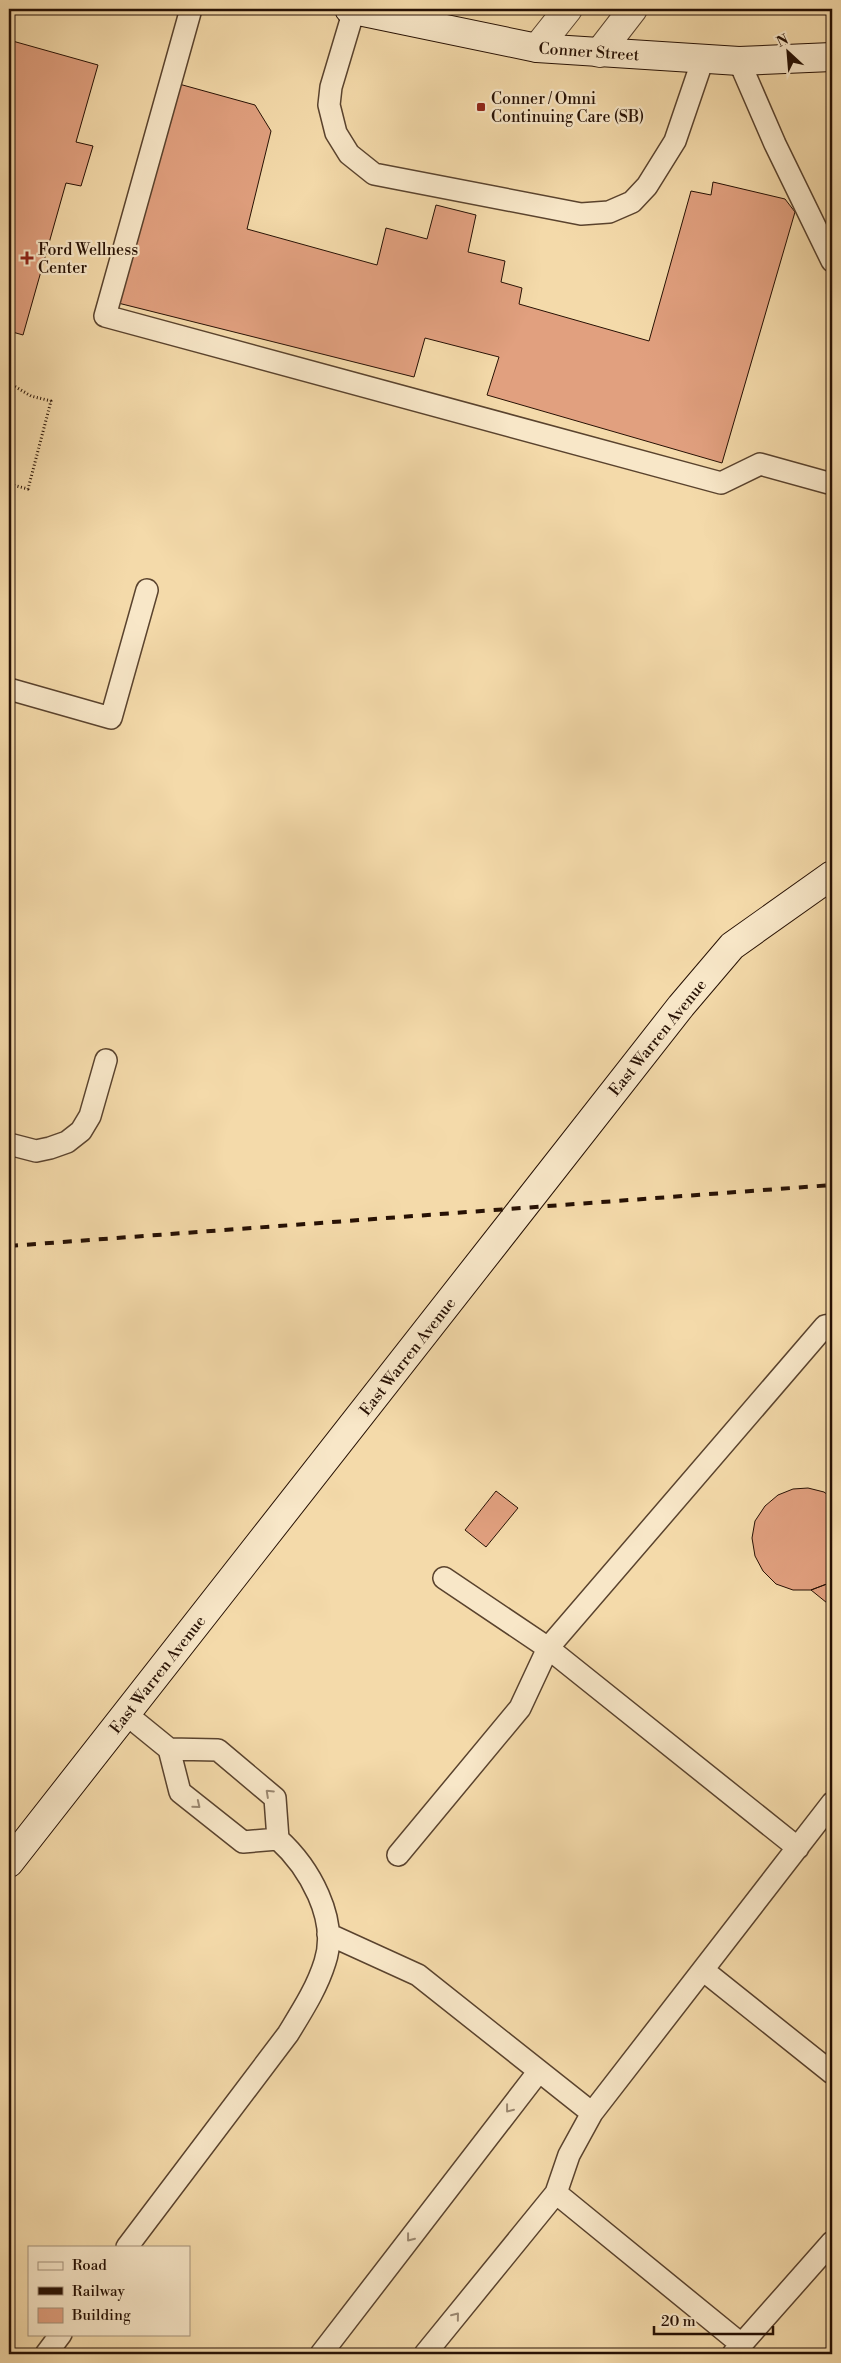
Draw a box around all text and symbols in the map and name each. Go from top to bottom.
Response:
north arrow [764,28,814,78]
text: N [774,31,792,52]
street label: Conner Street [538,39,640,66]
place label: Conner / Omni Continuing Care (SB) [491,89,644,127]
marker: Conner / Omni Continuing Care (SB) [475,101,487,113]
place label: Ford Wellness Center [38,240,138,278]
marker: Ford Wellness Center [20,251,34,265]
street label: East Warren Avenue [605,975,711,1100]
street label: East Warren Avenue [355,1294,460,1420]
street label: East Warren Avenue [105,1612,210,1738]
one-way arrow [265,1790,274,1799]
one-way arrow [191,1800,200,1808]
one-way arrow [506,2104,515,2113]
one-way arrow [408,2232,416,2241]
legend [28,2246,190,2336]
text: Road [72,2256,107,2275]
text: Railway [72,2282,126,2301]
scale bar [654,2303,772,2335]
text: Building [71,2306,131,2325]
text: 20 m [661,2312,696,2331]
one-way arrow [451,2313,460,2322]

